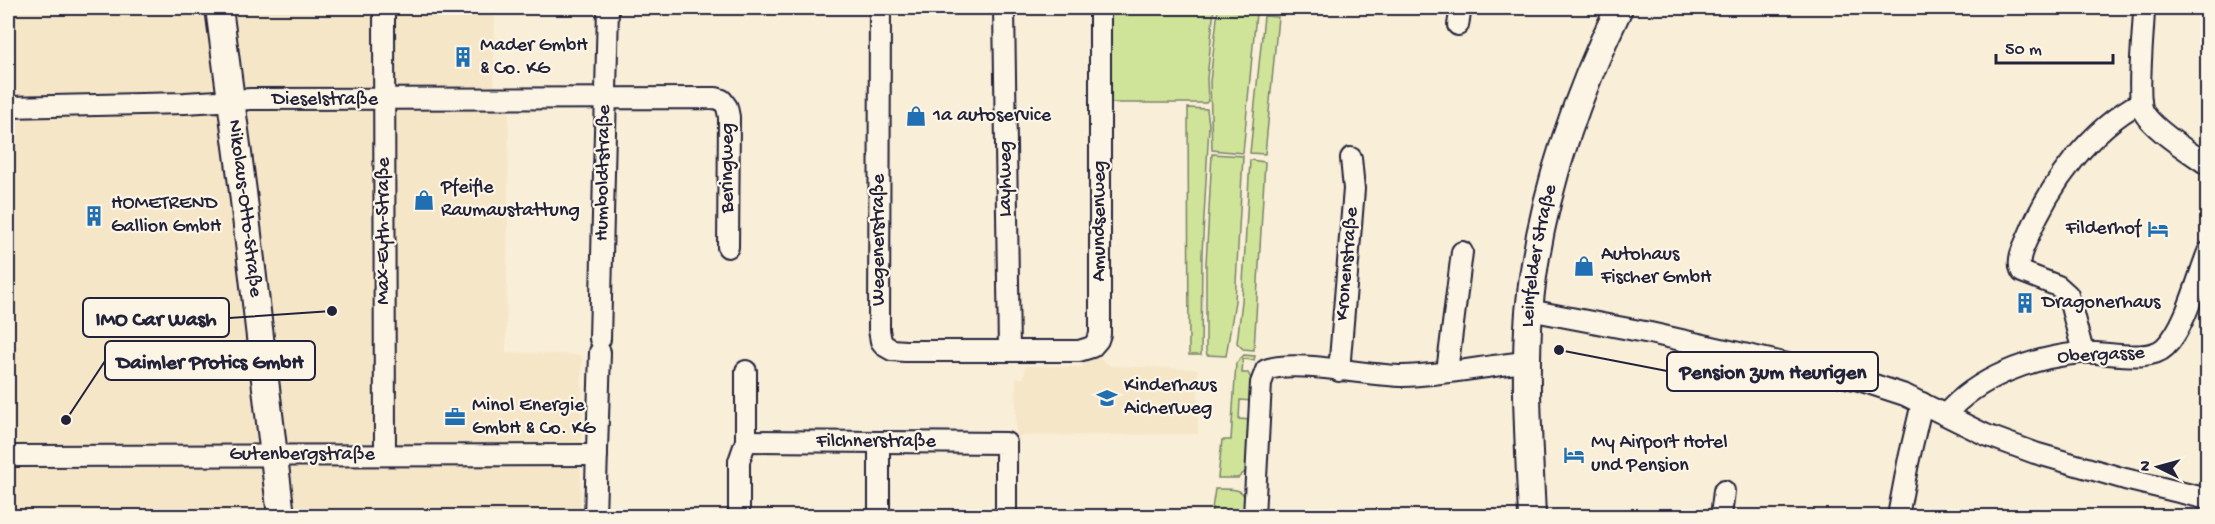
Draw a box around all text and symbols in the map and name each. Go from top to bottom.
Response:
scale bar [1996,27,2113,65]
place label: Mader GmbH & Co. KG [480,35,588,81]
text: 50 m [2005,40,2042,61]
building icon: Mader GmbH & Co. KG [451,45,475,69]
street label: Dieselstraße [270,89,379,112]
street label: Humboldtstraße [591,104,617,241]
shop icon: 1a autoservice [904,104,928,128]
place label: 1a autoservice [932,105,1052,128]
street label: Nikolaus-Otto-Straße [222,118,267,299]
street label: Beringweg [717,123,740,214]
street label: Layhweg [995,141,1018,217]
street label: Max-Eyth-Straße [373,157,396,305]
street label: Amundsenweg [1089,161,1112,282]
street label: Wegenerstraße [868,173,891,306]
place label: Pfeifle Raumaustattung [440,177,580,223]
street label: Leinfelder Straße [1517,182,1563,328]
shop icon: Pfeifle Raumaustattung [412,188,436,212]
place label: HOMETREND Gallion GmbH [111,193,222,239]
building icon: HOMETREND Gallion GmbH [82,204,106,228]
street label: Kronenstraße [1332,206,1364,322]
hotel icon: Filderhof [2146,217,2170,241]
place label: Filderhof [2065,218,2143,241]
place label: Autohaus Fischer GmbH [1600,244,1712,290]
shop icon: Autohaus Fischer GmbH [1572,254,1596,278]
building icon: Dragonerhaus [2013,291,2037,315]
place label: Dragonerhaus [2040,292,2161,315]
callout: IMO Car Wash [83,298,229,337]
text: IMO Car Wash [95,309,217,334]
callout: Daimler Protics GmbH [105,341,315,380]
street label: Obergasse [2057,342,2146,370]
text: Daimler Protics GmbH [115,352,304,377]
callout: Pension zum Heurigen [1667,352,1878,391]
text: Pension zum Heurigen [1679,362,1867,387]
place label: Kinderhaus Aicherweg [1124,375,1217,421]
school or university icon: Kinderhaus Aicherweg [1095,386,1119,410]
place label: Minol Energie GmbH & Co. KG [472,395,597,441]
office icon: Minol Energie GmbH & Co. KG [443,405,467,429]
street label: Filchnerstraße [815,431,936,454]
place label: My Airport Hotel und Pension [1591,432,1728,478]
north arrow [2128,437,2188,497]
hotel icon: My Airport Hotel und Pension [1562,443,1586,467]
street label: Gutenbergstraße [229,444,375,467]
text: N [2137,459,2157,472]

